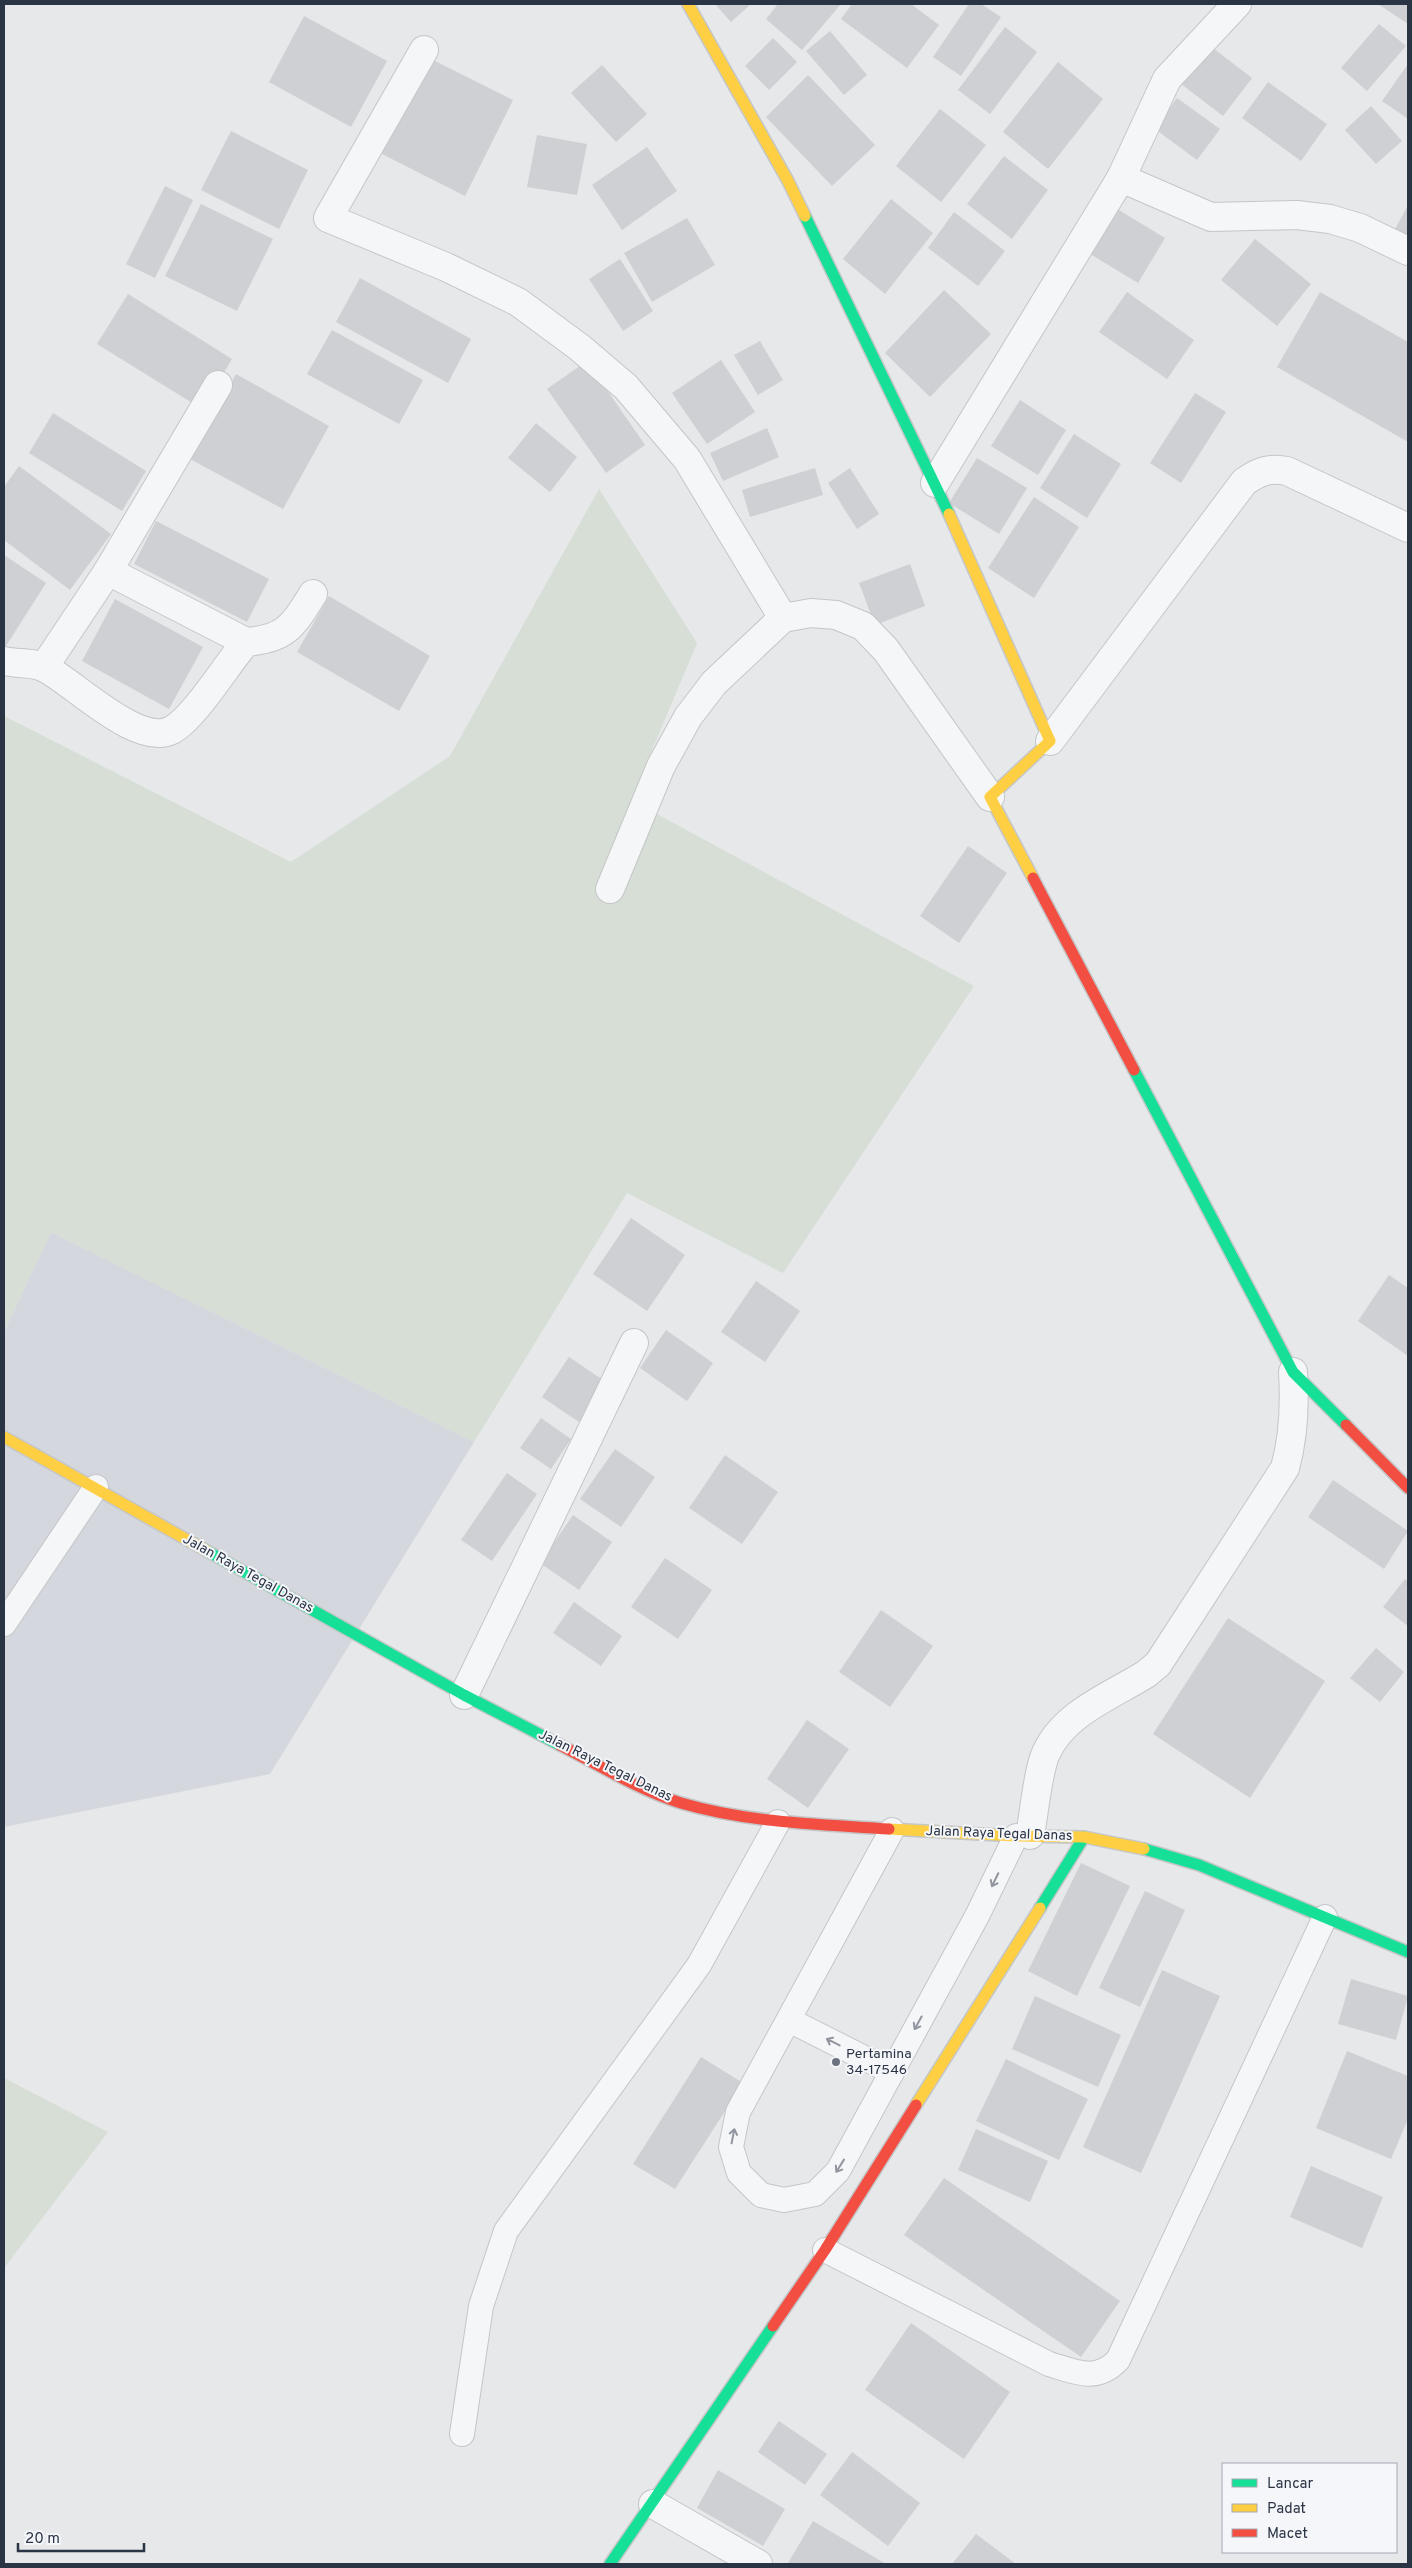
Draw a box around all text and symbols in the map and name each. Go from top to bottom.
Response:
street label: Jalan Raya Tegal Danas [180,1531,316,1617]
street label: Jalan Raya Tegal Danas [535,1726,675,1806]
street label: Jalan Raya Tegal Danas [925,1823,1073,1845]
one-way arrow [989,1872,999,1887]
one-way arrow [913,2016,923,2030]
one-way arrow [826,2037,841,2046]
place label: Pertamina 34-17546 [846,2046,912,2079]
marker: Pertamina 34-17546 [830,2056,842,2068]
one-way arrow [729,2129,738,2145]
one-way arrow [835,2158,845,2172]
legend [1222,2463,1397,2553]
text: Lancar [1267,2475,1314,2494]
text: Padat [1267,2500,1306,2519]
scale bar [18,2520,144,2552]
text: Macet [1267,2525,1308,2544]
text: 20 m [25,2530,60,2549]

